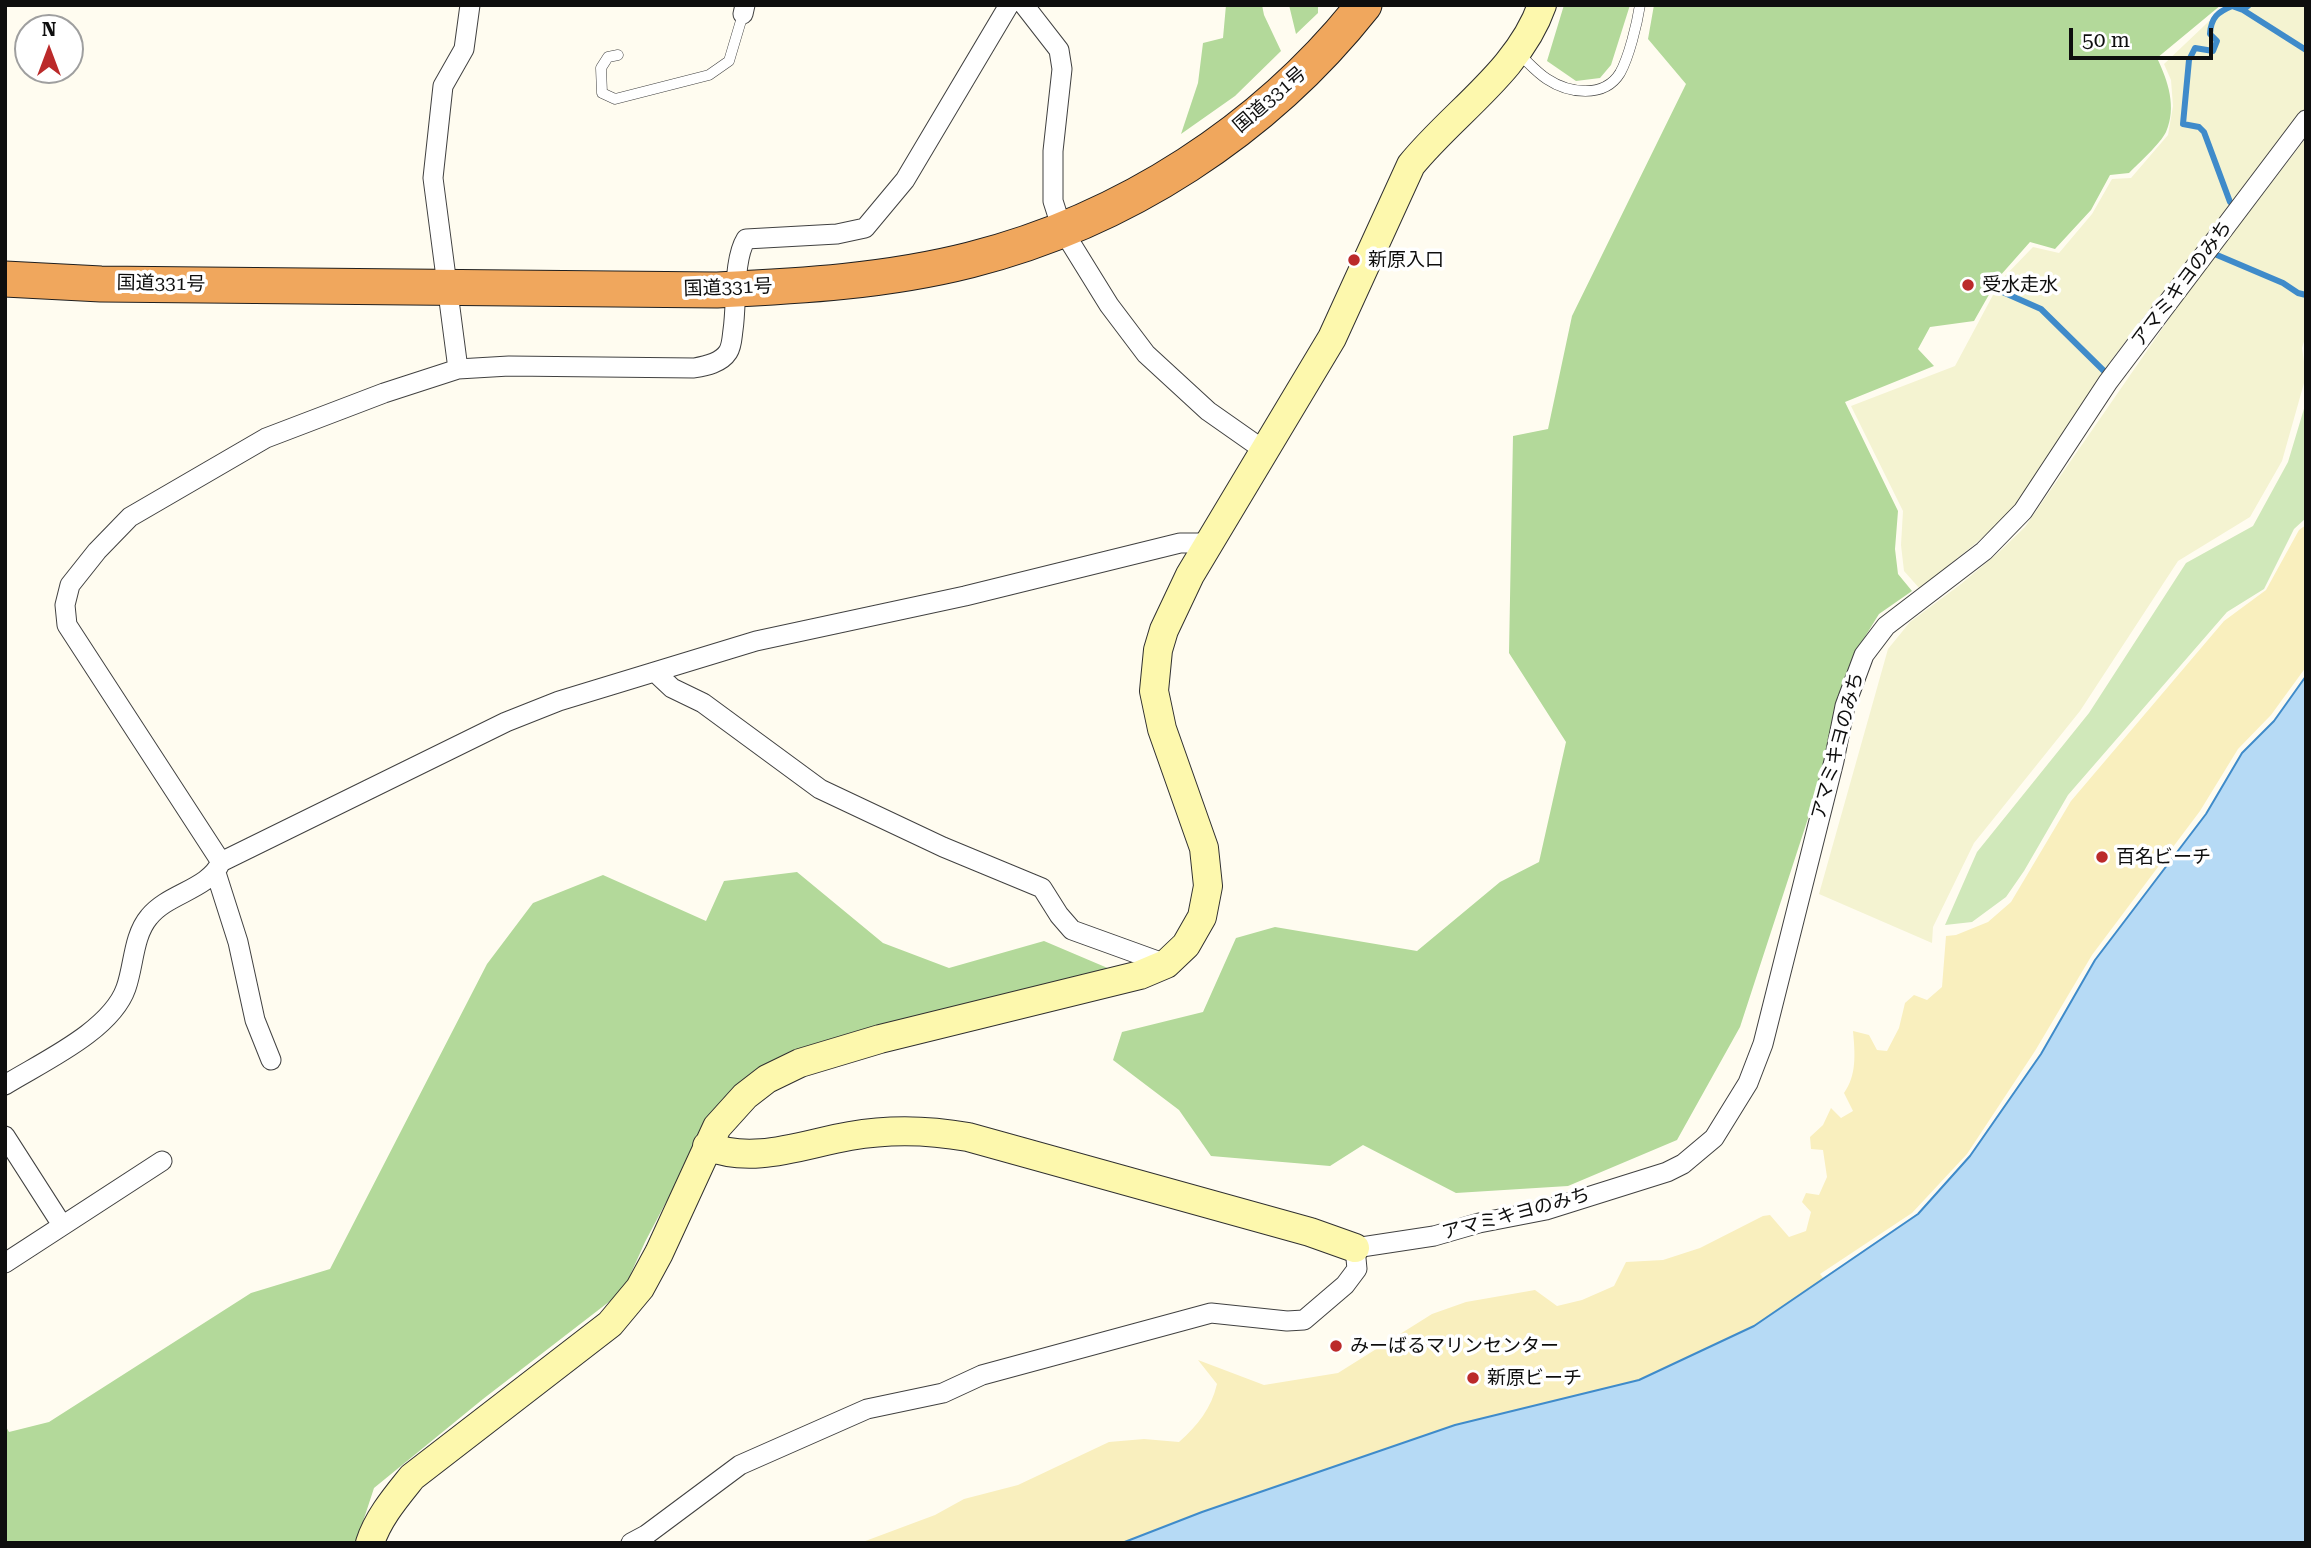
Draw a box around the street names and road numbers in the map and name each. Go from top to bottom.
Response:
street label: 国道331号 [1229,62,1311,138]
street label: アマミキヨのみち [2127,216,2237,352]
street label: 国道331号 [116,272,206,296]
street label: 国道331号 [683,275,773,301]
street label: アマミキヨのみち [1807,670,1869,822]
street label: アマミキヨのみち [1440,1183,1592,1245]

